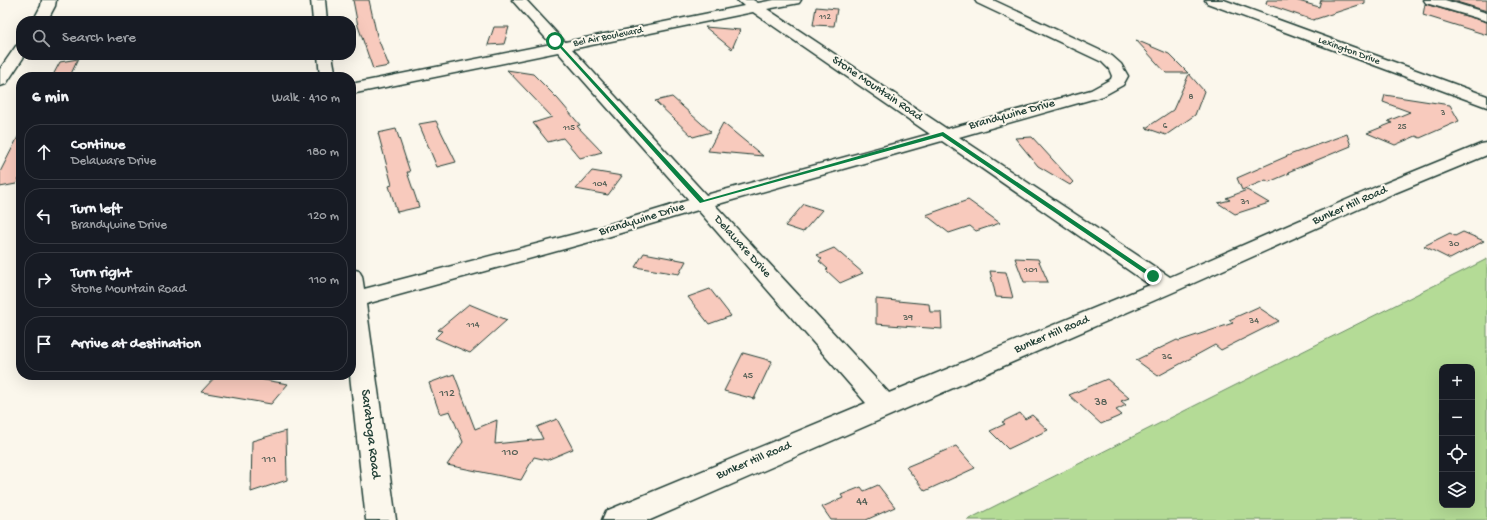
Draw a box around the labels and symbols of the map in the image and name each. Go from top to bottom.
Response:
house number: 112 [818,12,831,23]
street label: Bel Air Boulevard [571,24,645,50]
route start [546,32,564,50]
street label: Lexington Drive [1316,34,1382,68]
street label: Stone Mountain Road [829,53,926,125]
house number: 8 [1189,92,1194,103]
street label: Brandywine Drive [966,97,1057,133]
house number: 3 [1440,108,1446,119]
house number: 6 [1163,121,1168,132]
house number: 25 [1397,122,1407,133]
house number: 115 [562,123,575,134]
house number: 104 [592,178,607,190]
street label: Bunker Hill Road [1310,183,1390,229]
house number: 31 [1239,196,1250,208]
street label: Brandywine Drive [597,200,687,240]
street label: Delaware Drive [710,212,774,282]
house number: 30 [1448,238,1460,250]
house number: 101 [1023,264,1038,276]
route end [1144,267,1162,285]
house number: 39 [902,312,913,324]
street label: Bunker Hill Road [1012,313,1092,357]
house number: 34 [1248,315,1259,327]
house number: 114 [466,319,480,331]
house number: 36 [1161,351,1173,363]
house number: 45 [743,370,753,382]
house number: 112 [438,387,455,401]
street label: Saratoga Road [356,388,384,481]
house number: 38 [1094,396,1108,410]
street label: Bunker Hill Road [714,439,794,483]
house number: 110 [501,446,518,460]
house number: 111 [261,453,276,467]
house number: 44 [856,495,868,509]

